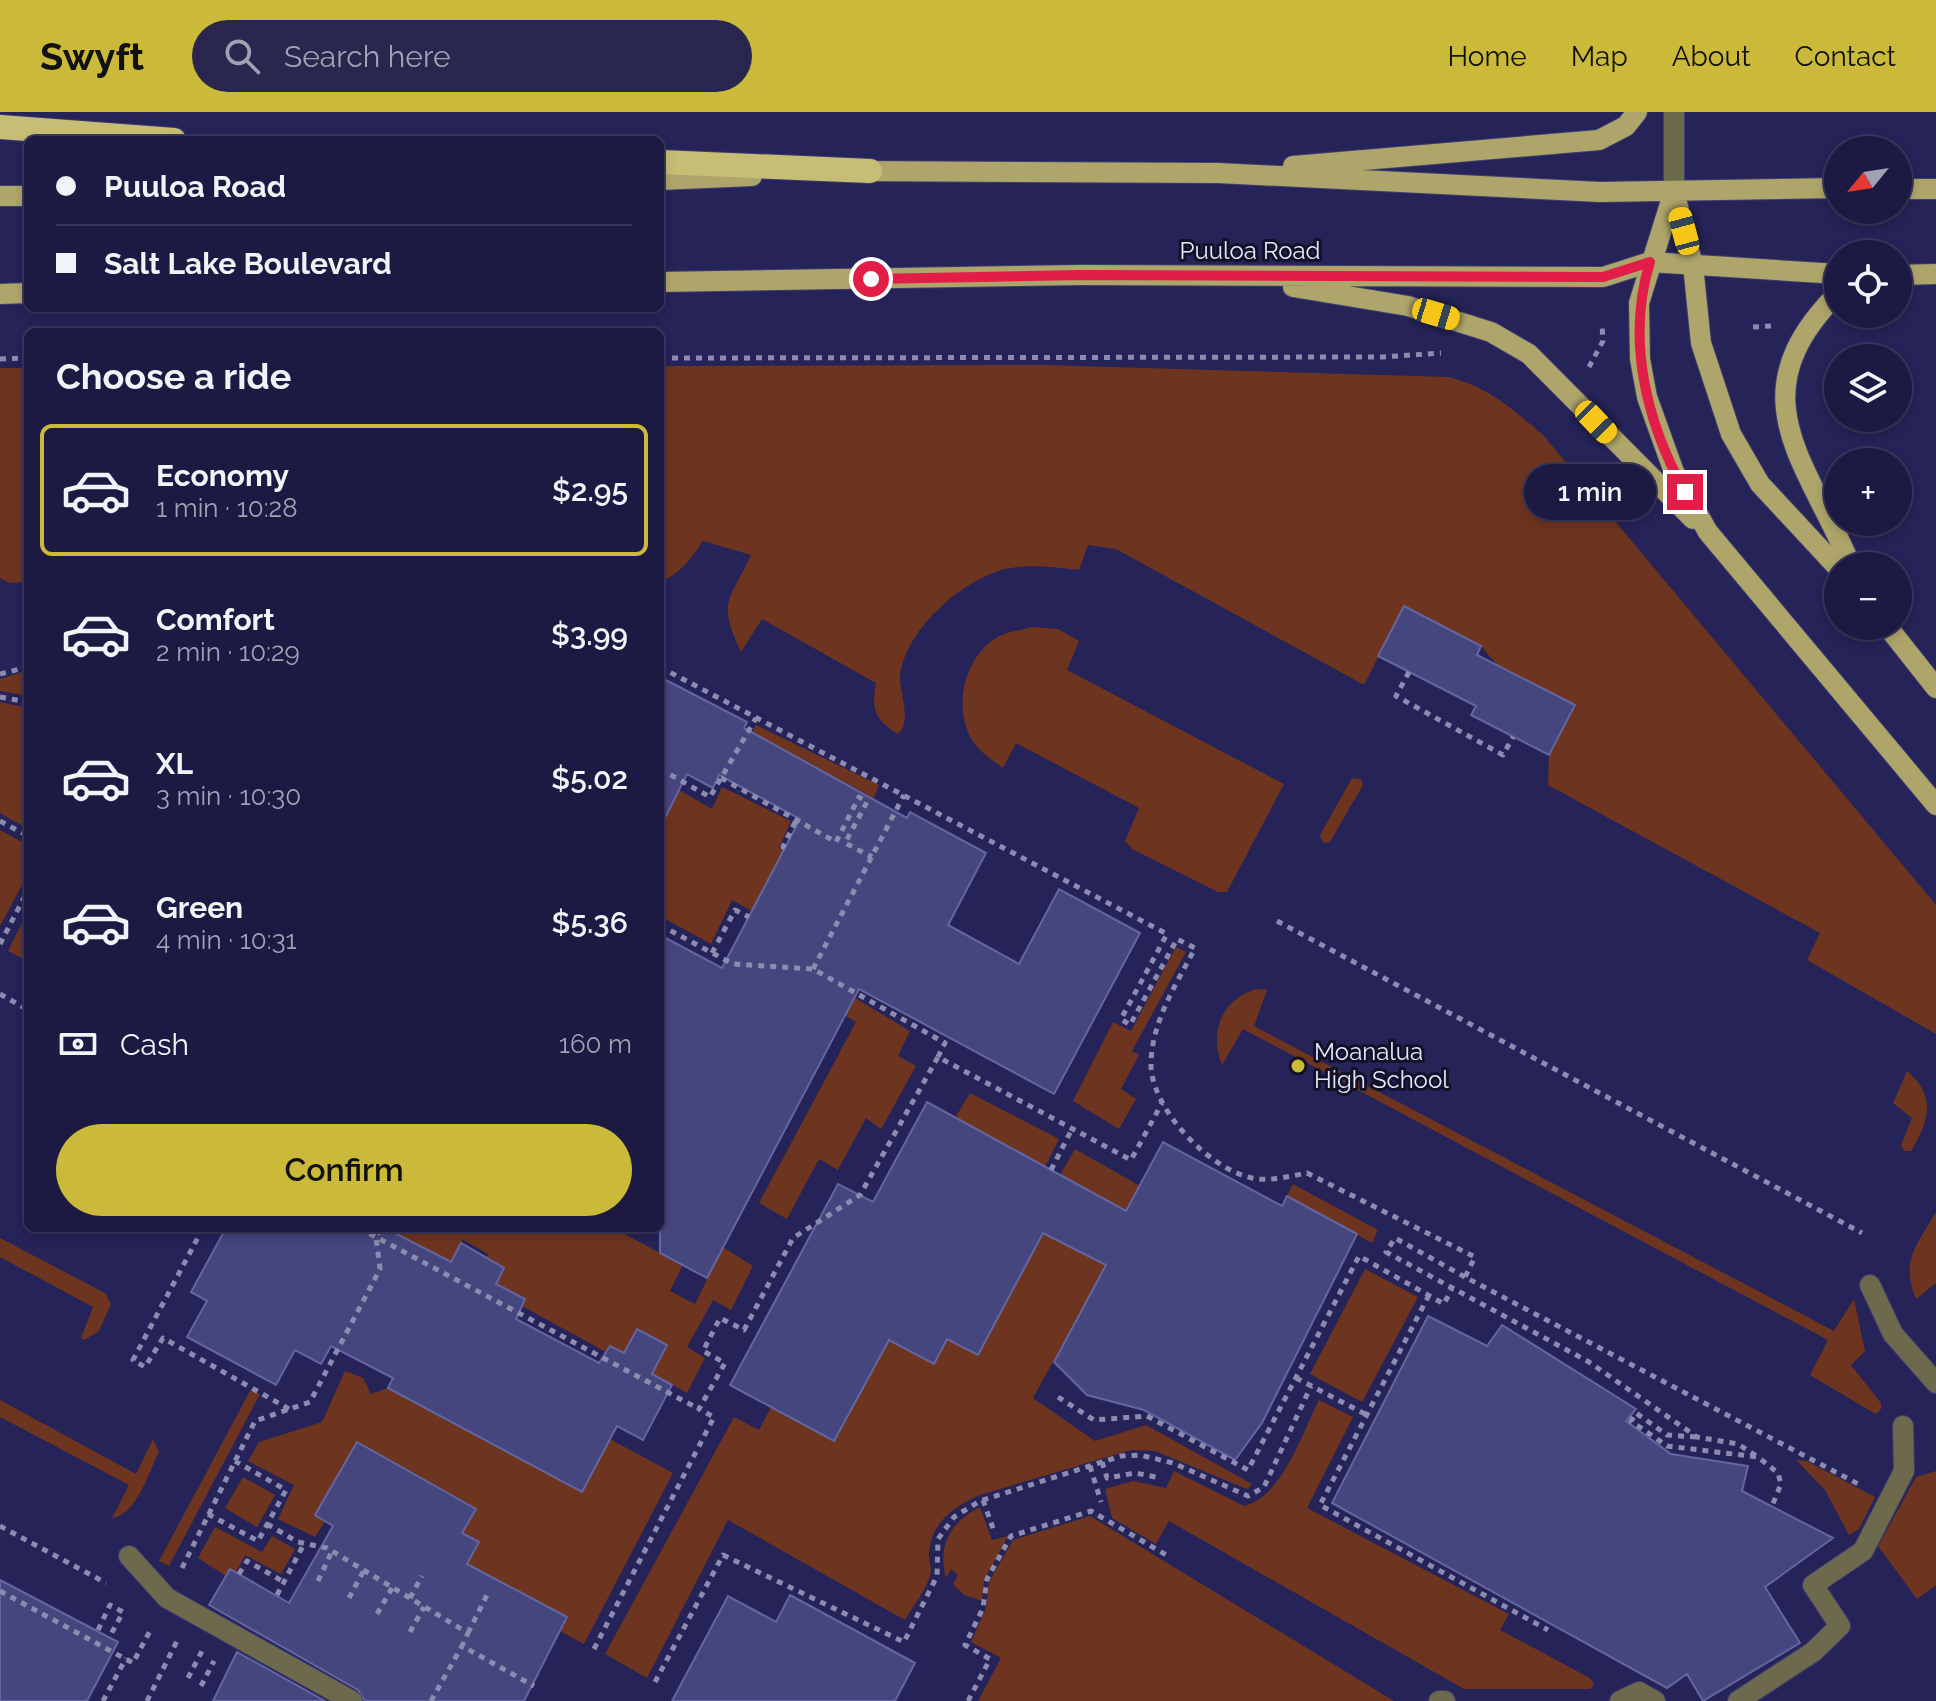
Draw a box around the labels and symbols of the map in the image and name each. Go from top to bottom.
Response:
north arrow [1824,136,1912,224]
car [1666,205,1702,257]
street label: Puuloa Road [1179,236,1321,265]
route start [853,261,889,297]
car [1410,296,1462,332]
car [1571,396,1621,448]
callout: 1 min [1525,464,1657,520]
route end [1667,474,1703,510]
place label: Moanalua High School [1314,1037,1449,1094]
marker: Moanalua High School [1289,1057,1307,1075]

